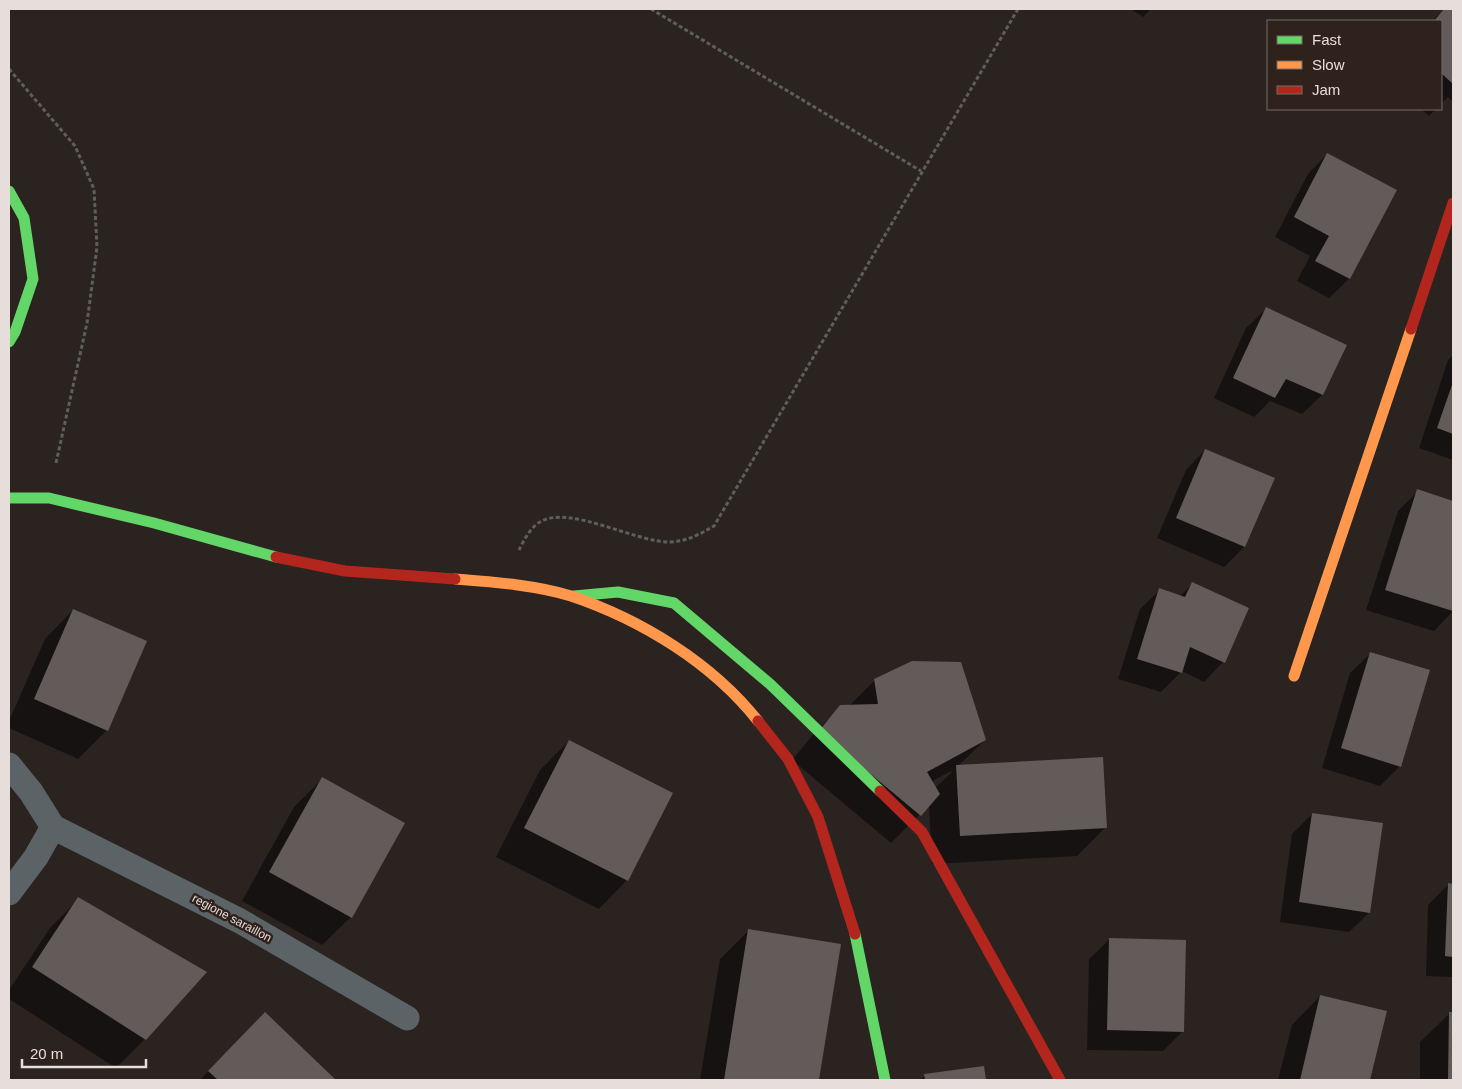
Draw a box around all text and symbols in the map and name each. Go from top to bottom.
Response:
legend [1267,20,1442,110]
text: Fast [1312,31,1342,48]
text: Slow [1312,56,1345,73]
text: Jam [1312,81,1340,98]
street label: regione saraillon [190,891,274,945]
scale bar [22,1036,146,1068]
text: 20 m [30,1045,63,1062]

